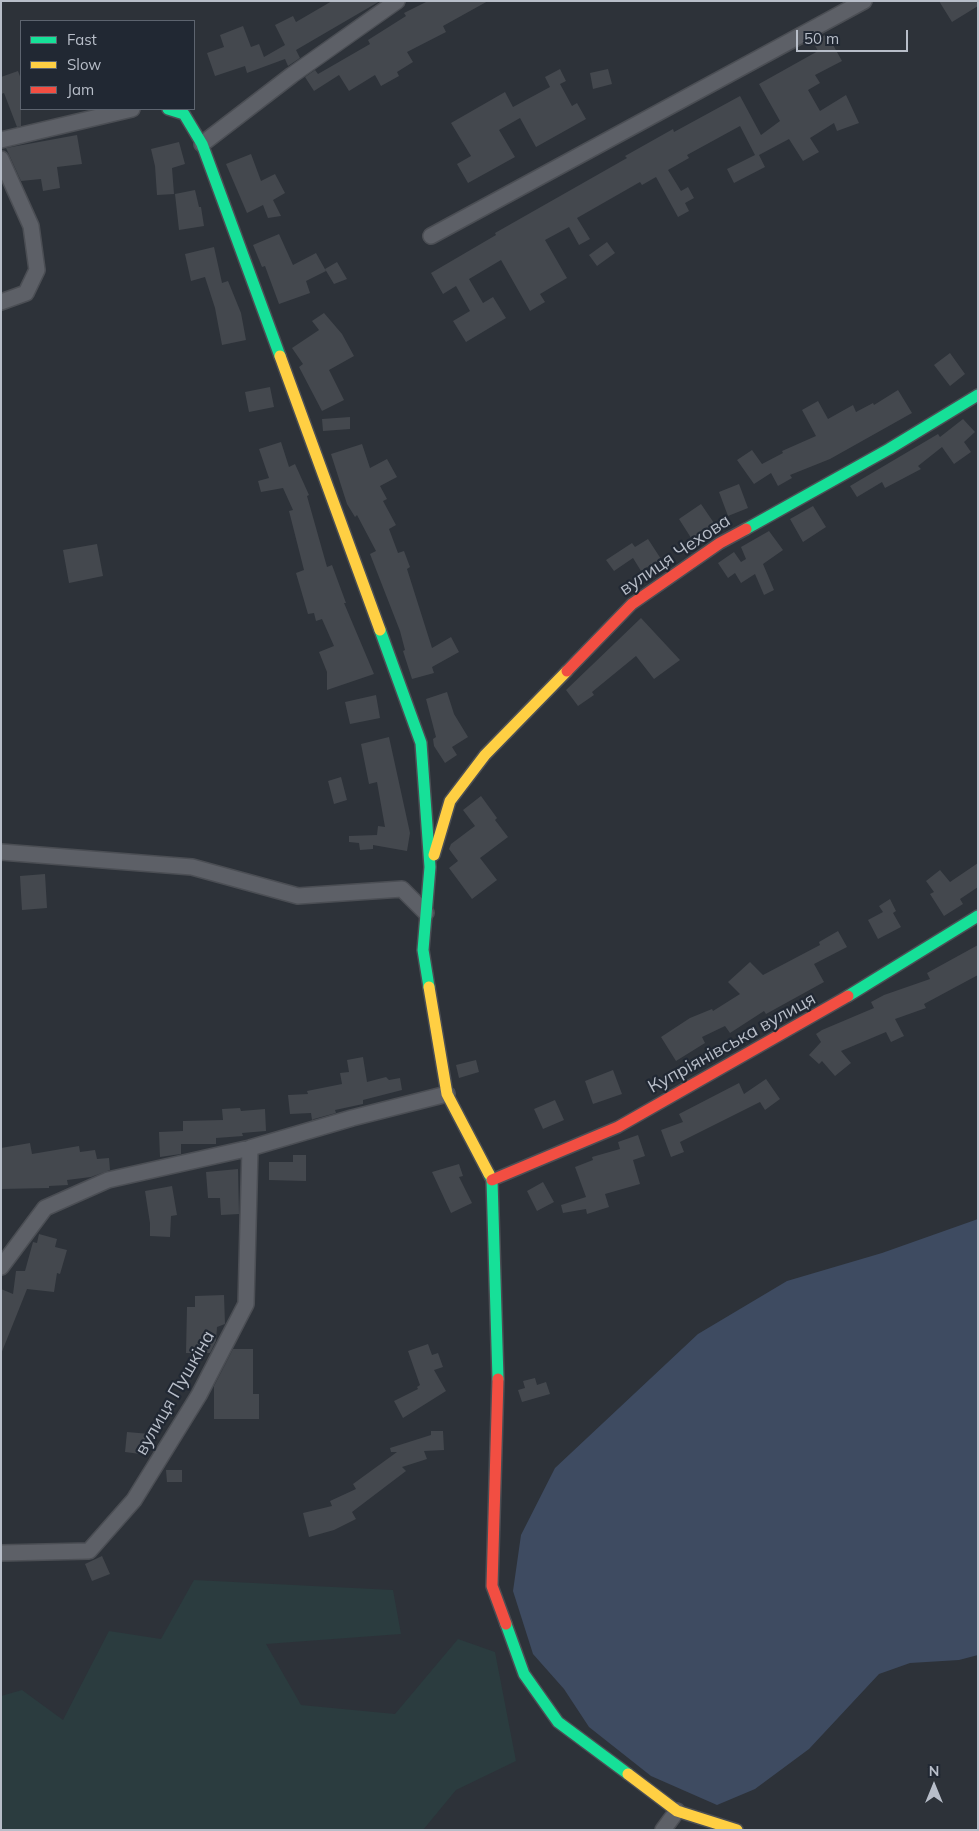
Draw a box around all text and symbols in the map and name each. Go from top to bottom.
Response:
legend [20,20,195,110]
scale bar [799,20,912,52]
text: 50 m [804,29,839,48]
text: Fast [67,30,97,49]
text: Slow [67,55,101,74]
text: Jam [67,80,94,99]
street label: вулиця Чехова [615,510,735,600]
street label: Купріянівська вулиця [644,988,820,1098]
street label: вулиця Пушкіна [131,1327,219,1459]
north arrow [909,1761,959,1811]
text: N [929,1762,939,1780]

